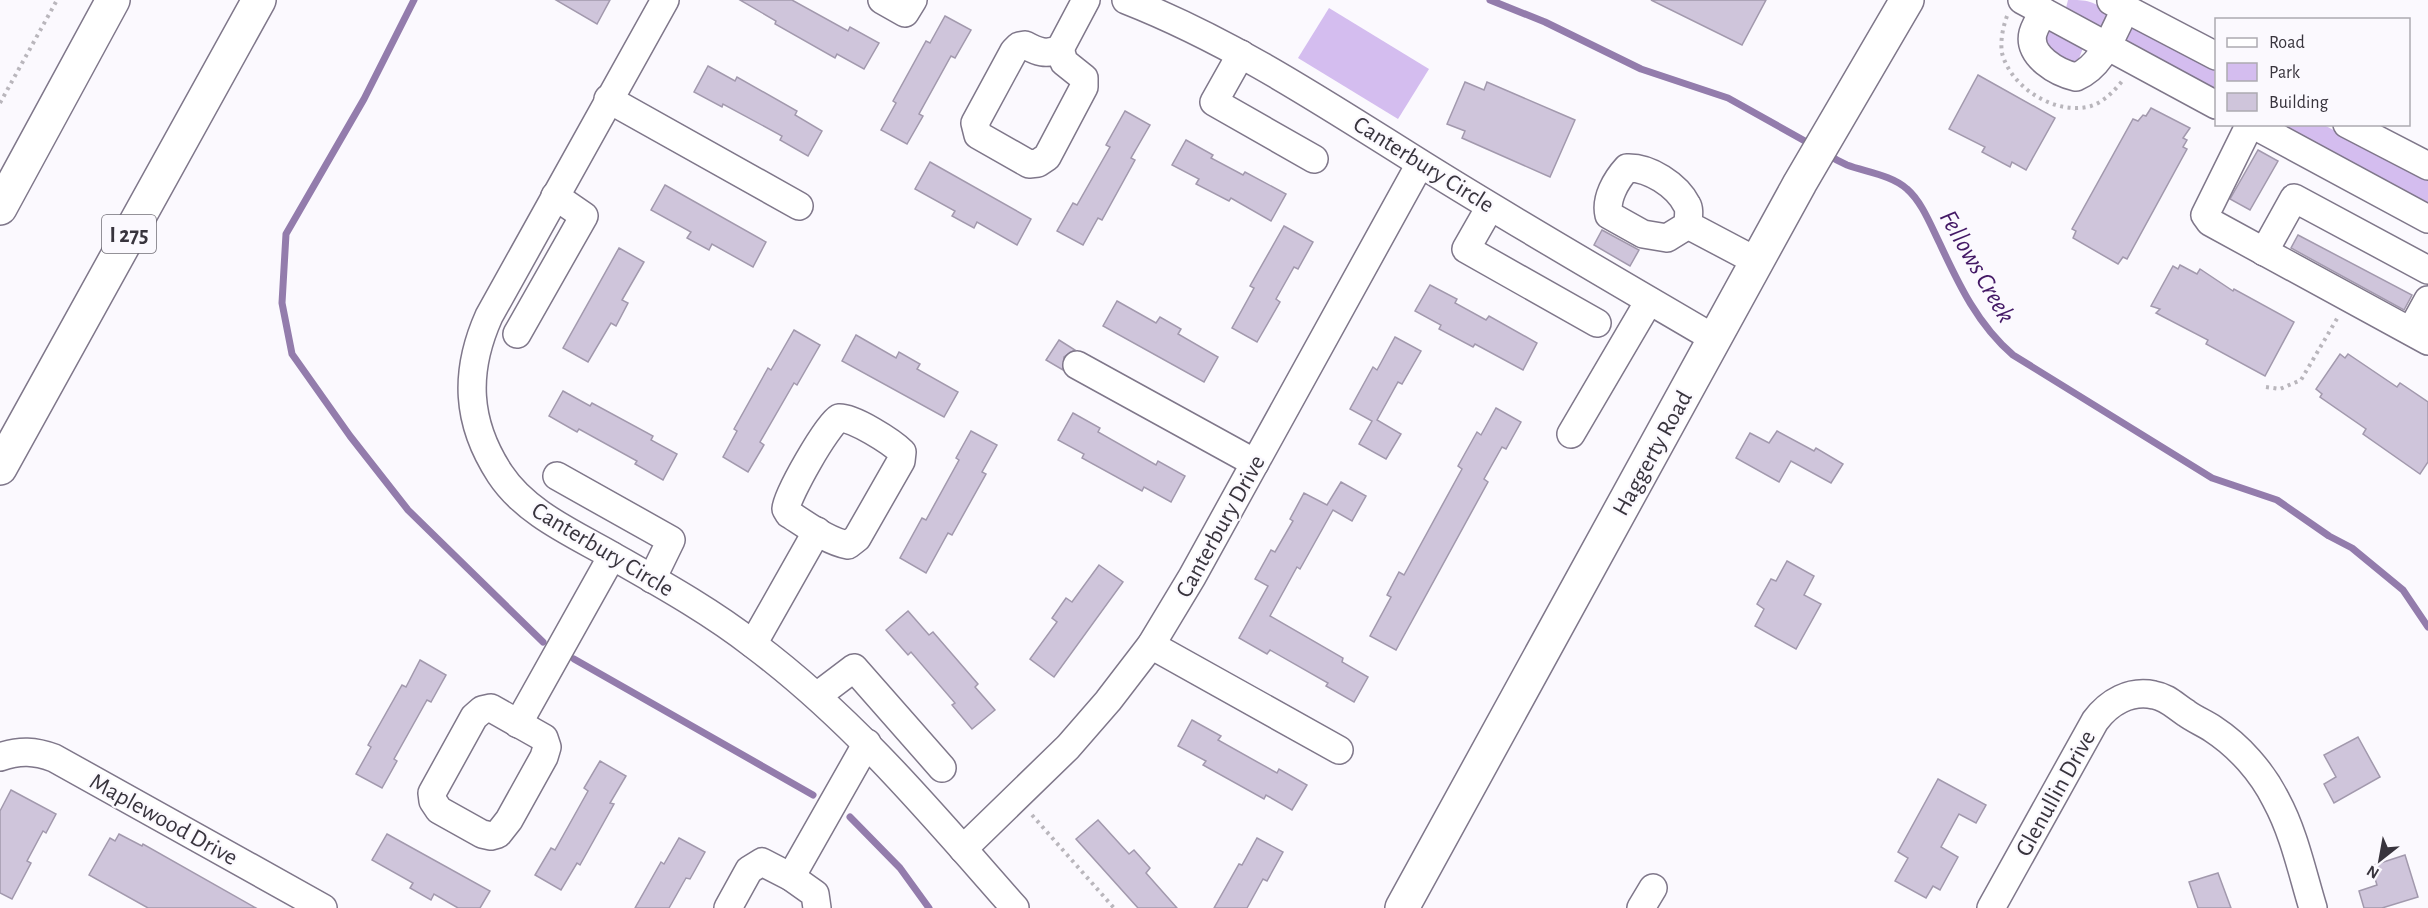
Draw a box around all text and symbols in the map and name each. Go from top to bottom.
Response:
legend [2215,18,2410,126]
text: Road [2269,34,2305,52]
text: Park [2269,64,2301,82]
text: Building [2269,94,2329,112]
street label: Canterbury Circle [1349,112,1498,218]
water label: Fellows Creek [1935,206,2020,327]
road number: I 275 [102,215,156,253]
street label: Haggerty Road [1609,387,1697,520]
street label: Canterbury Drive [1172,451,1270,602]
street label: Canterbury Circle [527,498,678,602]
street label: Glenullin Drive [2012,727,2100,860]
street label: Maplewood Drive [86,769,241,870]
north arrow [2350,830,2410,890]
text: N [2364,862,2382,882]

